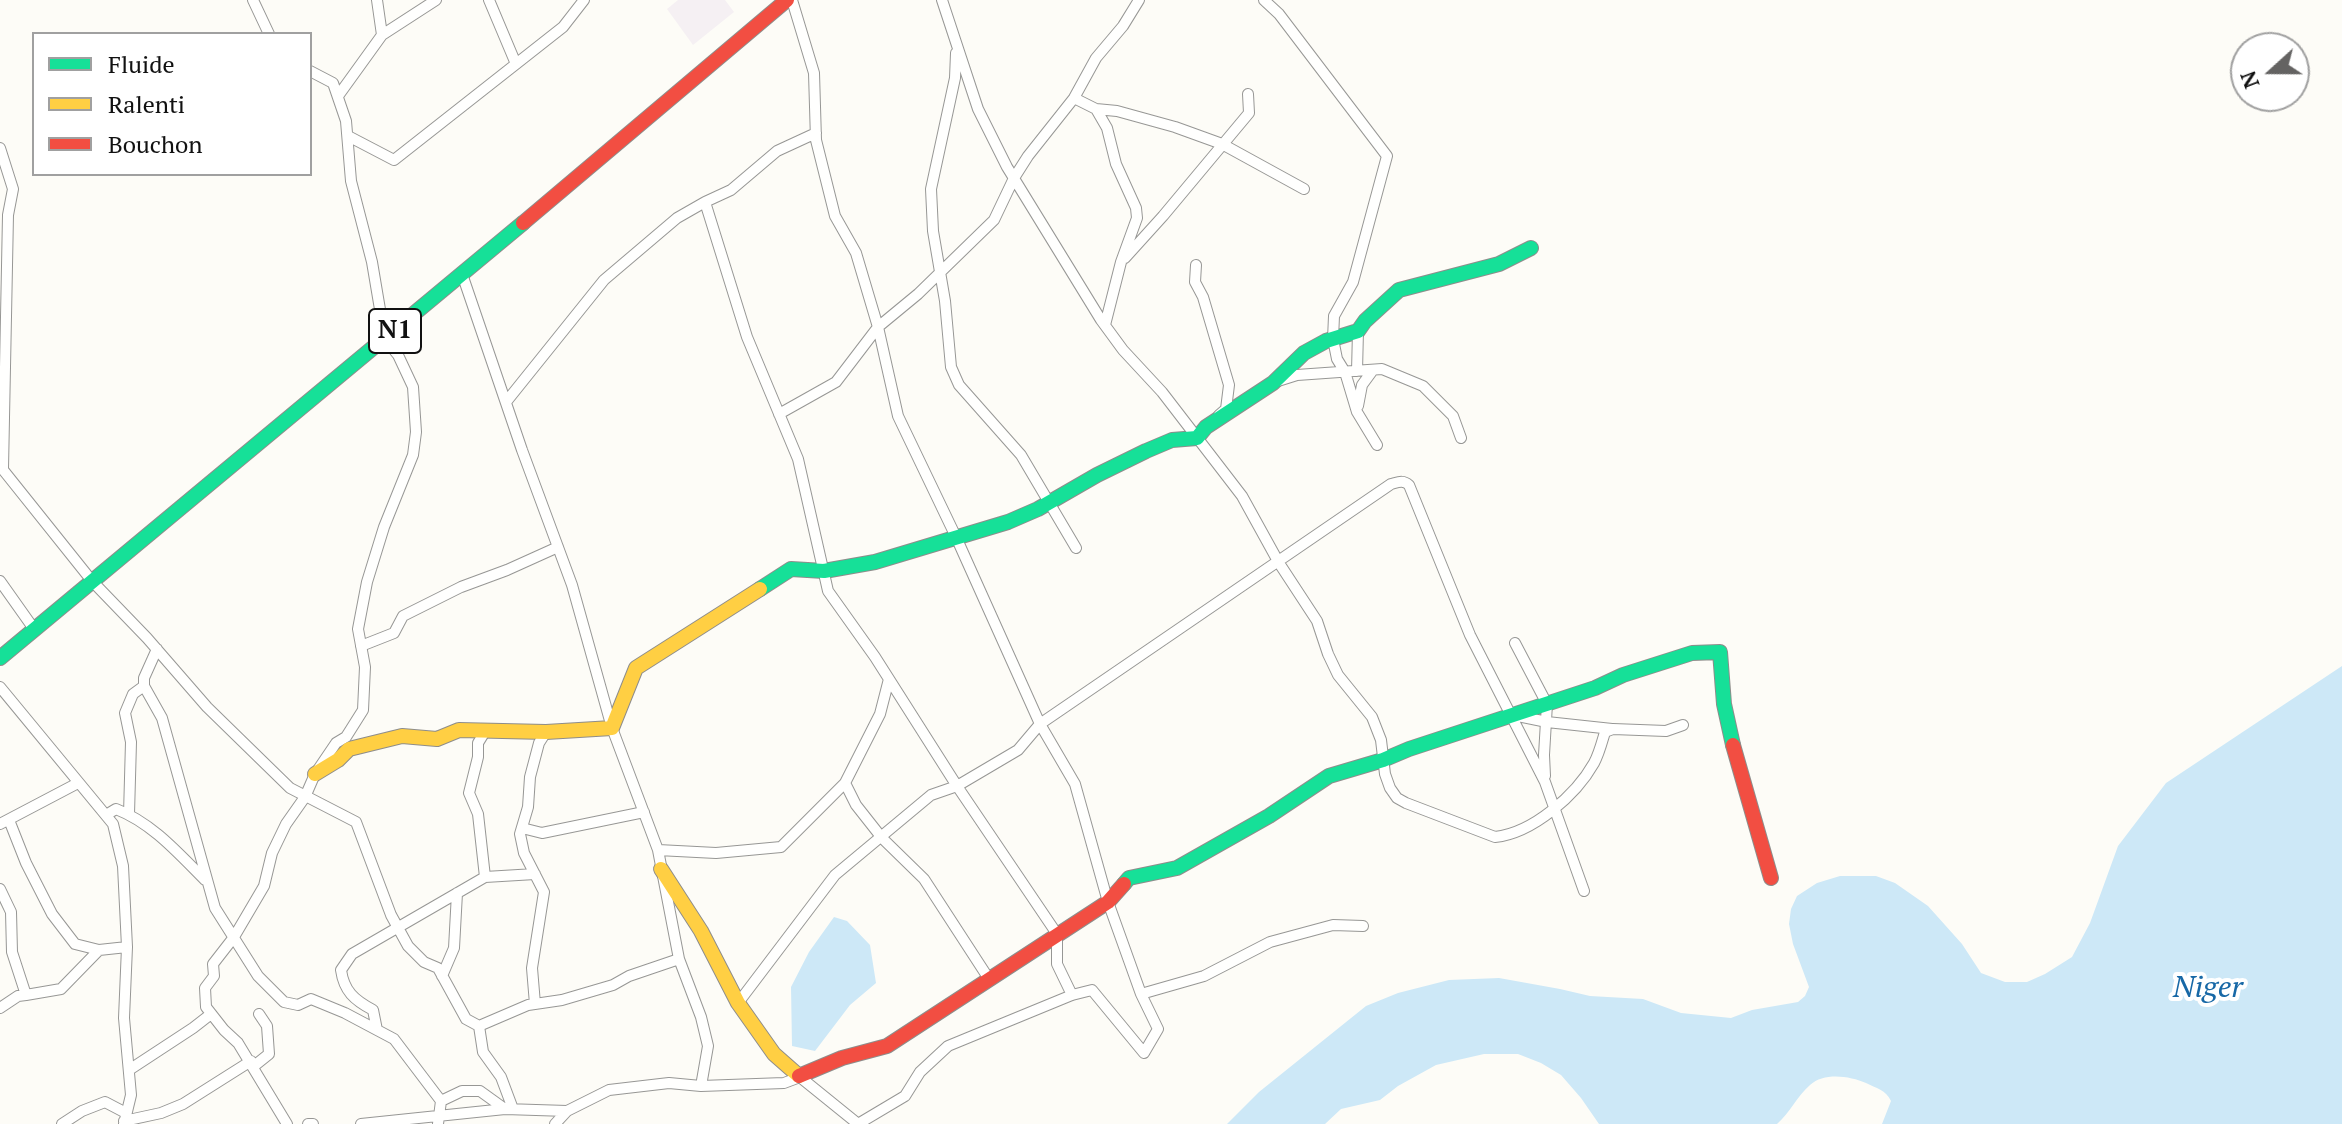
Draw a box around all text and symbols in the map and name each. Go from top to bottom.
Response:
legend [32,32,312,176]
north arrow [2230,32,2310,112]
text: Fluide [108,48,175,80]
text: N [2232,67,2266,93]
text: Ralenti [108,88,185,120]
text: Bouchon [108,128,203,160]
road number: N1 [369,309,421,353]
water label: Niger [2173,970,2243,1006]

